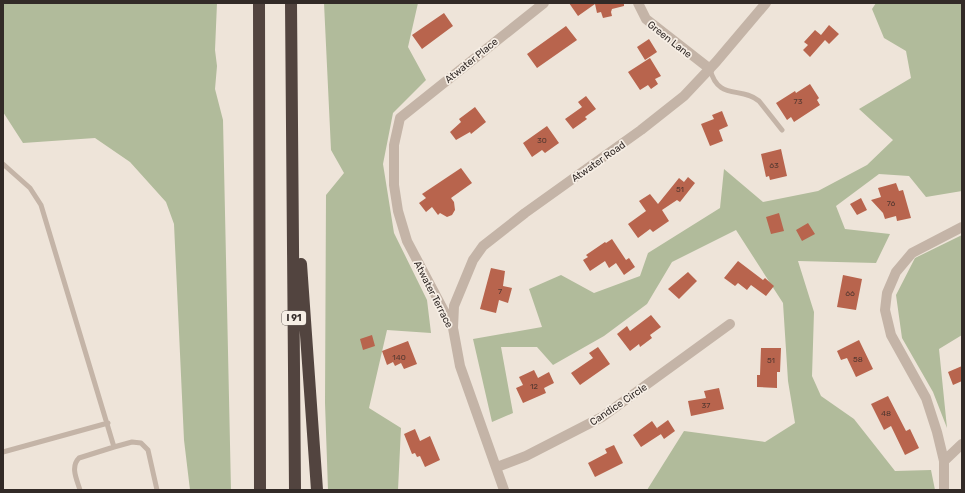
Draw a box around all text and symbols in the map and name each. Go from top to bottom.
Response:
street label: Green Lane [645,19,694,61]
street label: Atwater Place [443,36,501,86]
house number: 73 [794,97,803,106]
house number: 30 [537,136,547,145]
street label: Atwater Road [569,139,628,185]
house number: 63 [769,161,779,170]
house number: 51 [676,185,684,194]
house number: 76 [887,199,896,208]
street label: Atwater Terrace [411,259,455,330]
house number: 7 [498,287,502,296]
house number: 66 [845,289,855,298]
road number: I 91 [282,311,306,325]
house number: 140 [392,353,406,362]
house number: 58 [853,355,863,364]
house number: 51 [767,356,775,365]
street label: Candice Circle [588,381,650,428]
house number: 12 [530,382,538,391]
house number: 37 [702,401,710,410]
house number: 48 [881,409,891,418]

